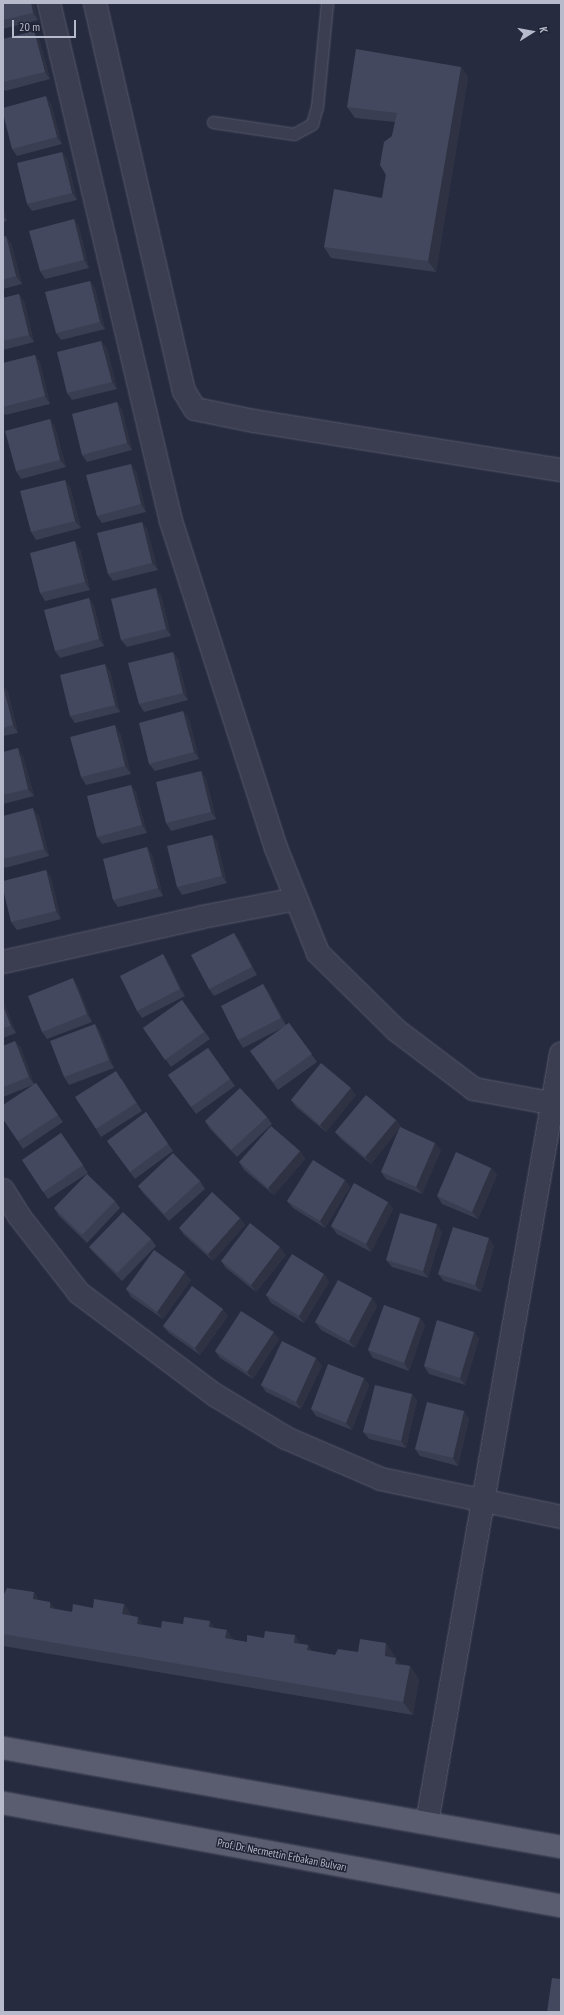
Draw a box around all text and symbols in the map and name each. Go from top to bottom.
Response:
scale bar [14,12,78,38]
north arrow [512,12,552,52]
text: 20 m [19,19,40,34]
text: K [536,26,551,34]
street label: Prof. Dr. Necmettin Erbakan Bulvarı [216,1836,348,1874]

